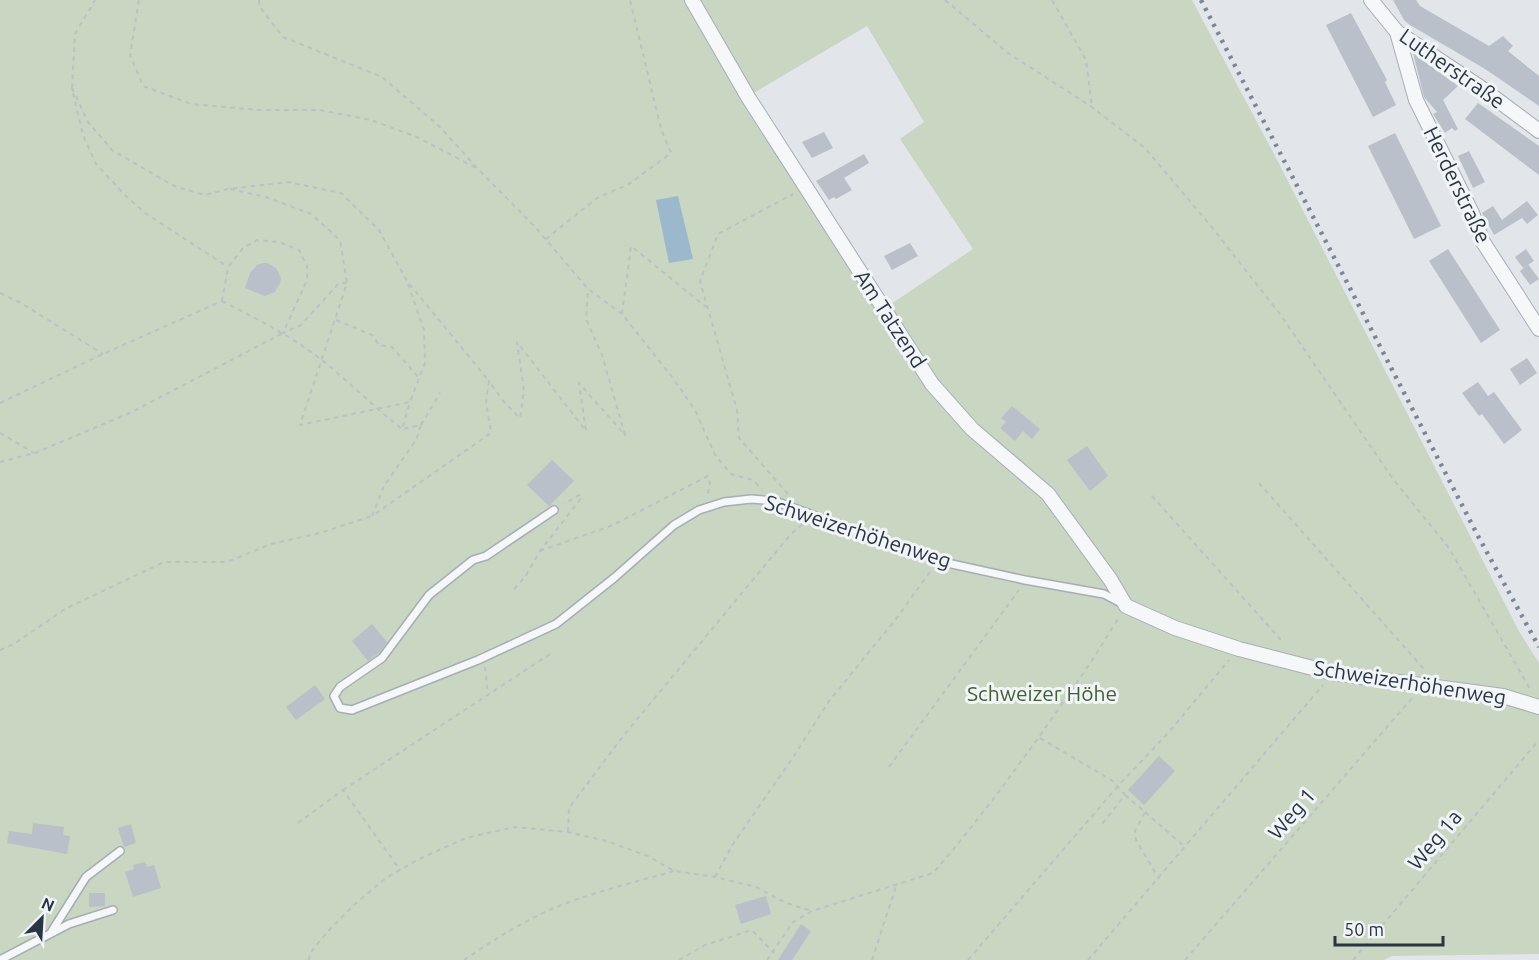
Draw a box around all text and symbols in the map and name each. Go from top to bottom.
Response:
street label: Lutherstraße [1395,23,1510,113]
street label: Herderstraße [1419,123,1496,247]
street label: Am Tatzend [850,265,931,372]
street label: Schweizerhöhenweg [762,490,955,573]
street label: Schweizerhöhenweg [1312,655,1508,709]
park label: Schweizer Höhe [967,681,1117,705]
street label: Weg 1 [1263,783,1320,844]
street label: Weg 1a [1402,805,1466,874]
north arrow [12,888,72,948]
text: N [39,894,57,915]
scale bar [1335,909,1443,947]
text: 50 m [1344,919,1384,939]

